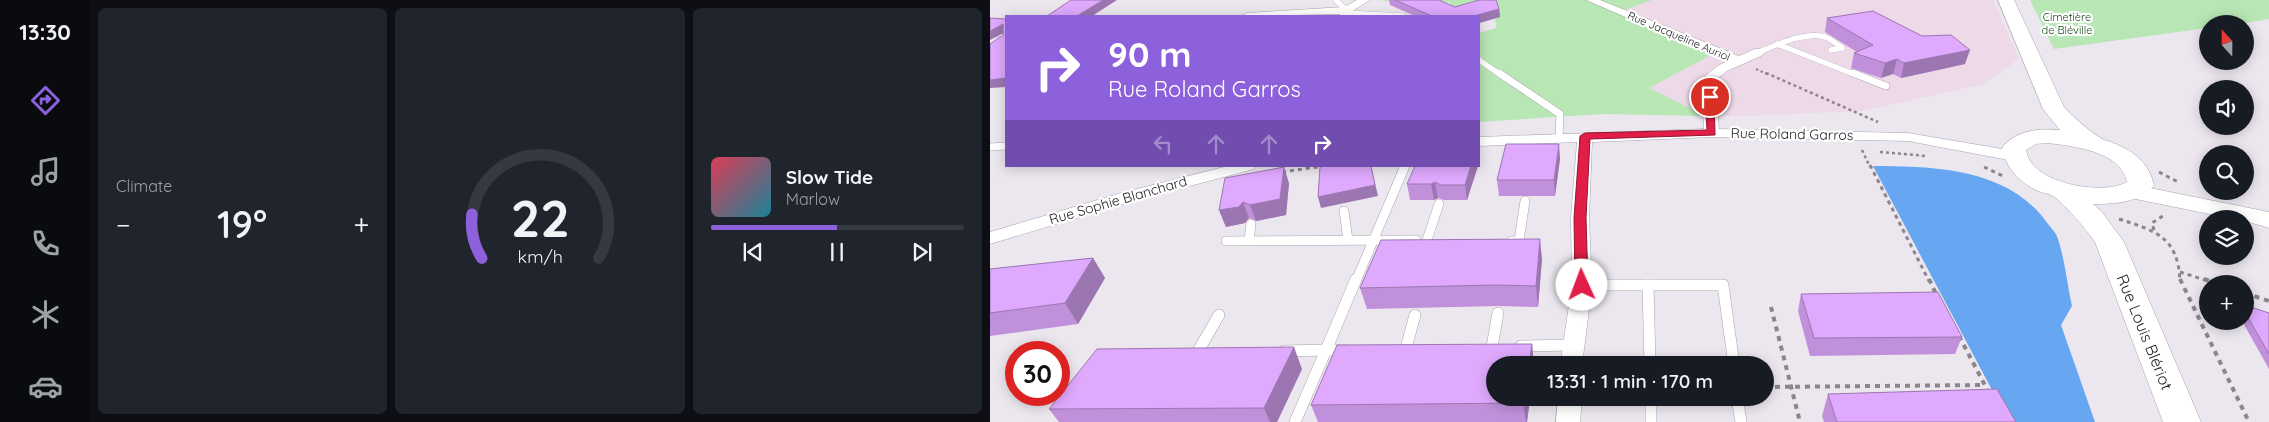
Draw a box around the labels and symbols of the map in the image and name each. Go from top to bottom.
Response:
street label: Rue Jacqueline Auriol [1626,8,1732,64]
park label: Cimetière de Bléville [2042,10,2092,37]
north arrow [2199,15,2254,70]
pin [1689,76,1731,118]
street label: Rue Roland Garros [1730,124,1854,144]
street label: Rue Sophie Blanchard [1047,172,1189,228]
position arrow [1555,258,1607,310]
street label: Rue Louis Blériot [2113,271,2177,393]
speed limit sign: 30 [1005,341,1070,406]

